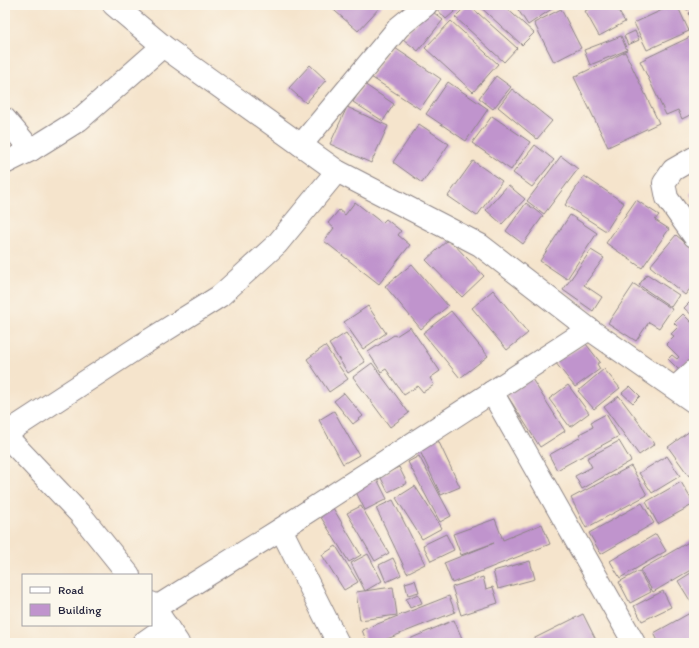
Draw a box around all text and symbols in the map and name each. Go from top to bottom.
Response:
legend [22,574,152,626]
text: Road [58,583,84,597]
text: Building [58,603,102,617]

